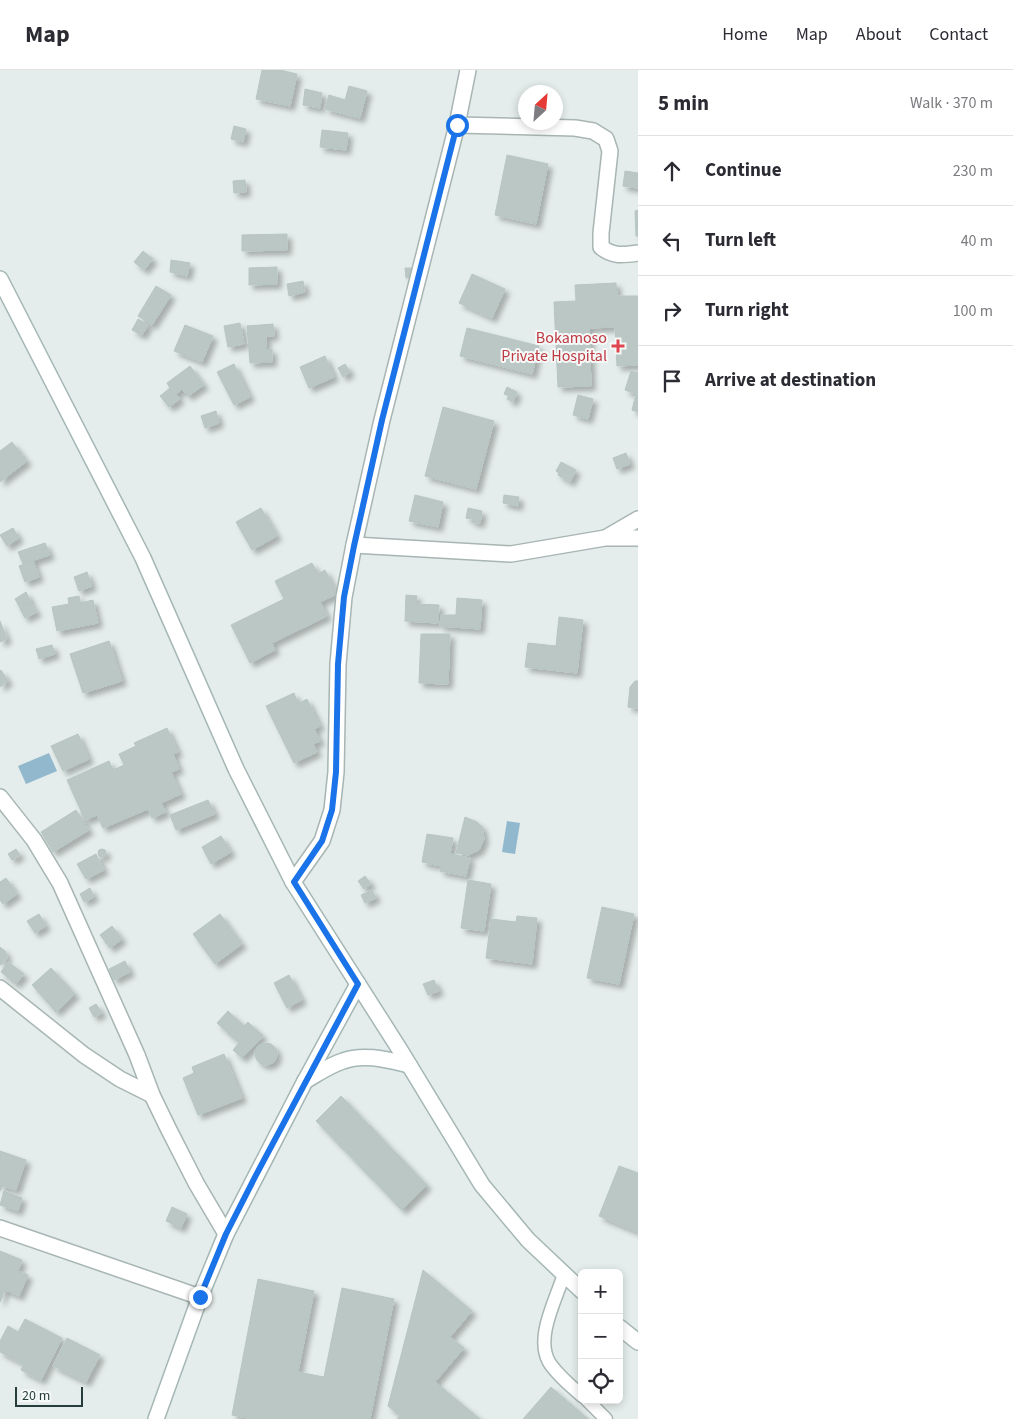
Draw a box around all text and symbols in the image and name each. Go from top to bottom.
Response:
text: Map [25,17,70,52]
text: Home [722,22,768,47]
text: Map [796,22,828,47]
text: About [856,22,901,47]
text: Contact [929,22,988,47]
north arrow [518,85,563,130]
text: 5 min [658,88,709,118]
text: Walk · 370 m [910,92,993,114]
route start [446,114,469,137]
icon: ahead [658,157,686,185]
text: Continue [705,157,782,184]
text: 230 m [953,160,993,182]
icon: left [658,227,686,255]
text: Turn left [705,227,776,254]
text: 40 m [961,230,993,252]
icon: right [658,297,686,325]
text: Turn right [705,297,789,324]
text: 100 m [953,300,993,322]
place label: Bokamoso Private Hospital [501,327,607,367]
marker: Bokamoso Private Hospital [611,339,625,353]
icon: arrive [658,367,686,395]
text: Arrive at destination [705,367,876,394]
map controls [578,1269,623,1404]
button: + [578,1269,623,1314]
route end [189,1286,212,1309]
button: − [578,1314,623,1359]
button: locate [578,1359,623,1404]
scale bar [15,1384,82,1407]
text: 20 m [22,1386,50,1406]

